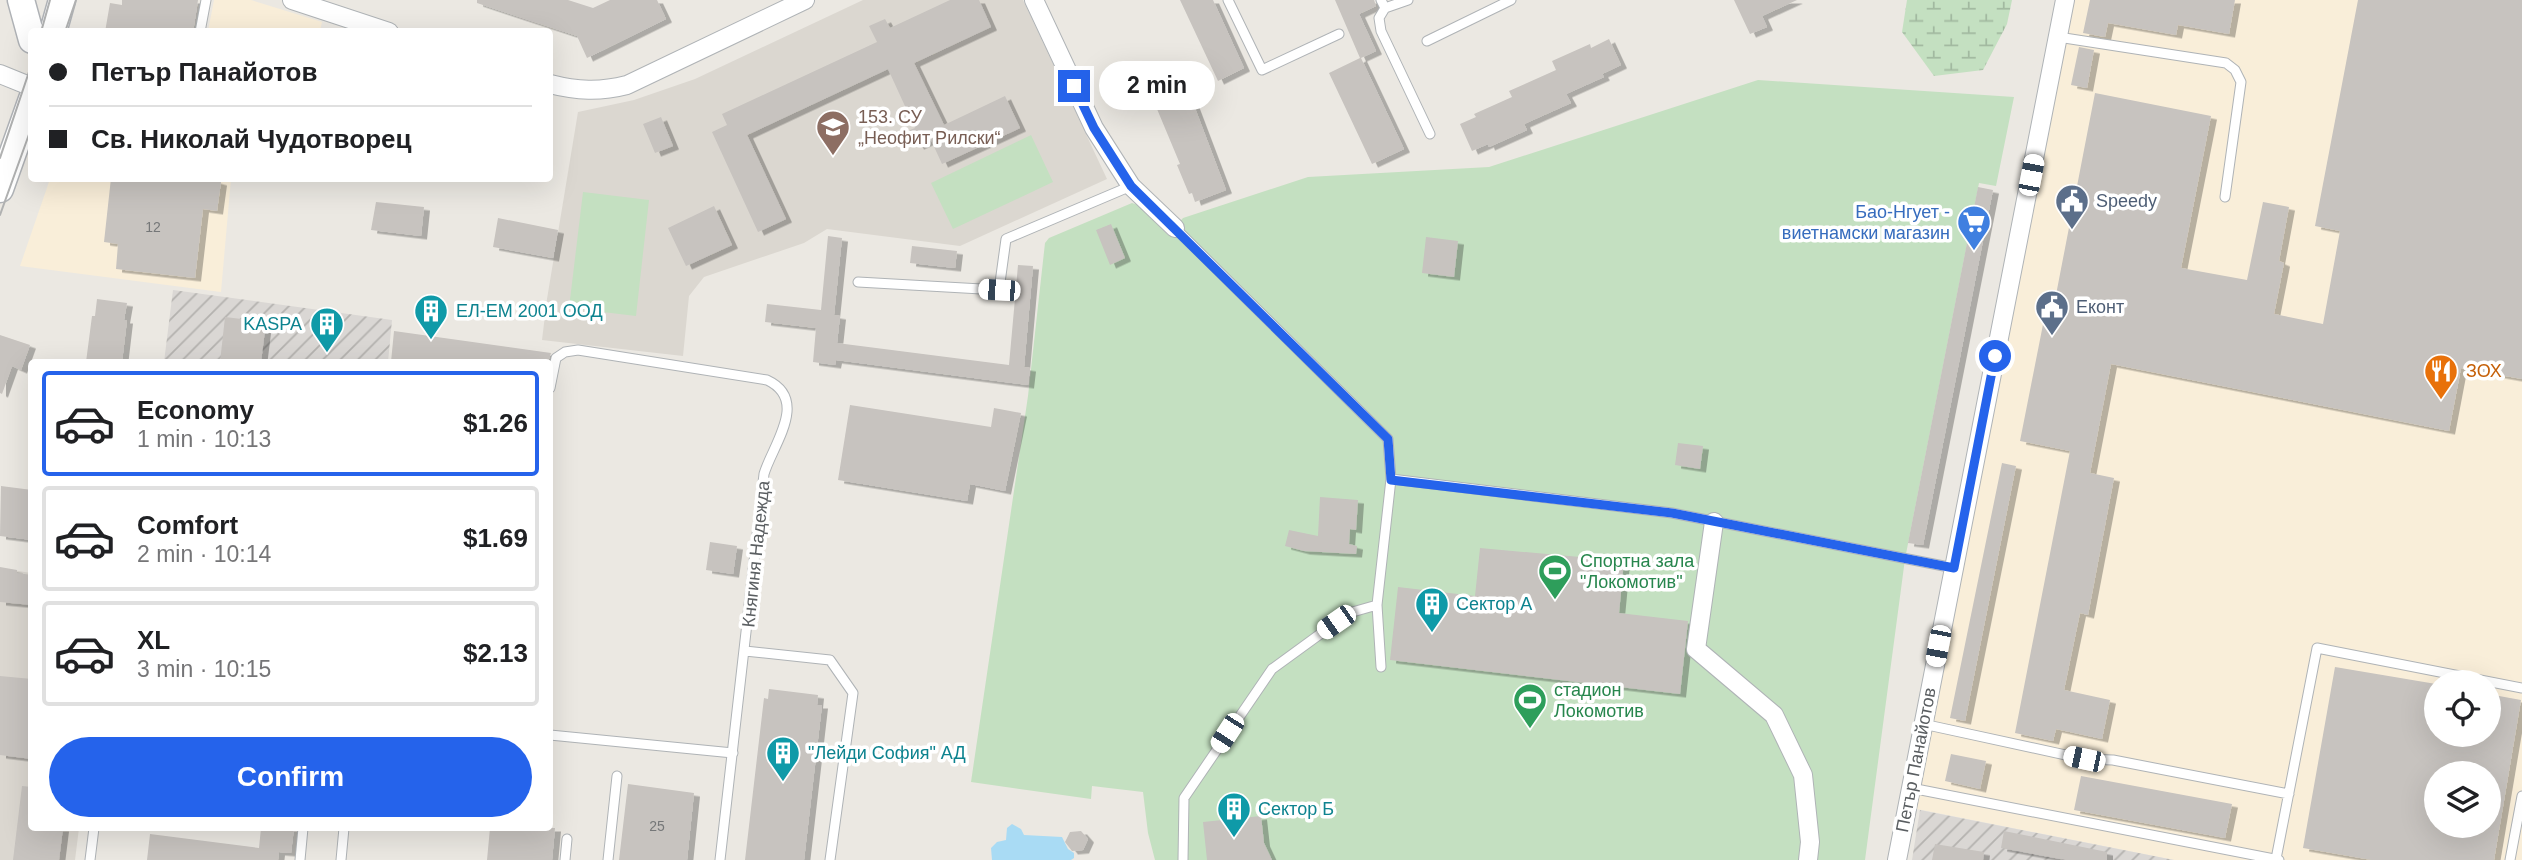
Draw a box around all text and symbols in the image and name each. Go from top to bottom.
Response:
text: Петър Панайотов [91,57,317,87]
callout: 2 min [1098,62,1214,110]
route end [1058,70,1090,102]
text: 2 min [1127,72,1187,98]
place label: 153. СУ „Неофит Рилски“ [858,107,1001,148]
school or university icon: 153. СУ „Неофит Рилски“ [814,108,852,157]
text: Св. Николай Чудотворец [91,124,411,154]
car [2017,152,2046,198]
public building icon: Speedy [2053,182,2091,231]
place label: Speedy [2096,191,2157,211]
place label: Бао-Нгует - виетнамски магазин [1782,202,1950,243]
supermarket icon: Бао-Нгует - виетнамски магазин [1955,203,1993,252]
house number: 12 [145,219,161,235]
car [978,278,1021,302]
public building icon: Еконт [2033,288,2071,337]
building icon: ЕЛ-ЕМ 2001 ООД [412,292,450,341]
place label: Еконт [2076,297,2124,317]
place label: ЕЛ-ЕМ 2001 ООД [456,301,603,321]
building icon: KASPA [308,305,346,354]
place label: KASPA [243,314,302,334]
route start [1979,340,2011,372]
restaurant icon: ЗОХ [2422,352,2460,401]
place label: ЗОХ [2466,361,2502,381]
icon: car [53,392,116,455]
text: Economy [137,395,254,425]
text: $1.26 [463,408,528,438]
text: 1 min · 10:13 [137,426,271,452]
street label: Княгиня Надежда [738,479,774,628]
icon: car [53,507,116,570]
text: Comfort [137,510,238,540]
text: $1.69 [463,523,528,553]
text: 2 min · 10:14 [137,541,271,567]
place label: Спортна зала "Локомотив" [1580,551,1695,592]
sports icon: Спортна зала "Локомотив" [1536,552,1574,601]
building icon: Сектор А [1413,585,1451,634]
place label: Сектор А [1456,594,1532,614]
car [1313,601,1360,643]
icon: car [53,622,116,685]
car [1924,623,1953,669]
text: XL [137,625,170,655]
text: $2.13 [463,638,528,668]
text: 3 min · 10:15 [137,656,271,682]
map controls [2424,670,2501,838]
button: locate [2424,670,2501,747]
place label: стадион Локомотив [1554,680,1644,721]
sports icon: стадион Локомотив [1511,681,1549,730]
street label: Петър Панайотов [1892,686,1940,834]
car [1207,710,1248,756]
building icon: "Лейди София" АД [764,734,802,783]
button: Confirm [49,737,532,817]
place label: "Лейди София" АД [808,743,966,763]
car [2062,744,2107,774]
button: layers [2424,761,2501,838]
building icon: Сектор Б [1215,790,1253,839]
place label: Сектор Б [1258,799,1334,819]
house number: 25 [649,818,665,834]

